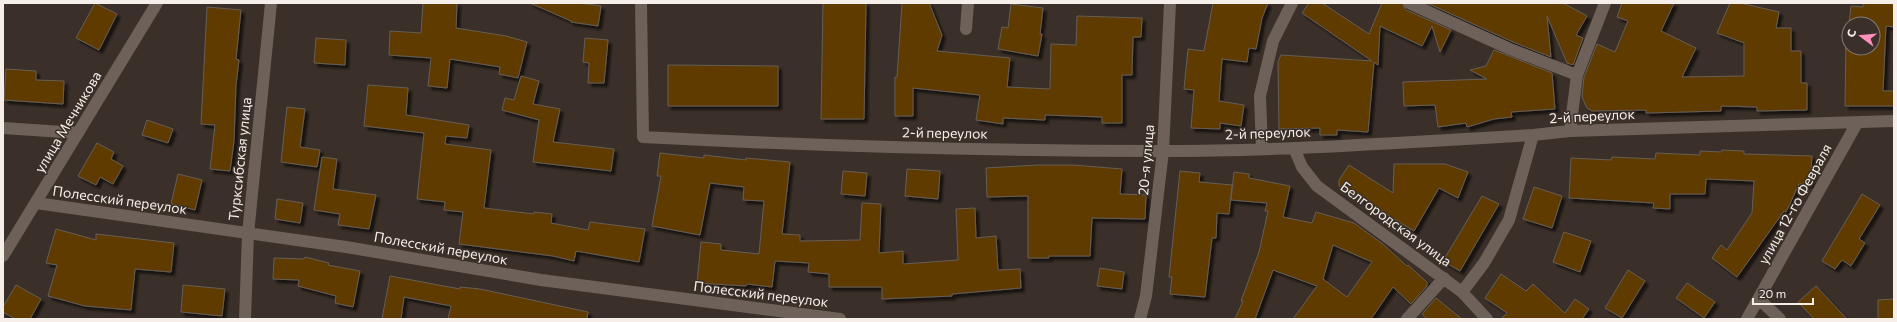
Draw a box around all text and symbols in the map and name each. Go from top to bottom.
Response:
north arrow [1841,16,1881,56]
text: С [1844,27,1858,39]
street label: улица Мечникова [31,68,105,176]
street label: Турксибская улица [225,96,254,222]
street label: 2-й переулок [1549,105,1636,126]
street label: 2-й переулок [1225,122,1312,142]
street label: 2-й переулок [902,123,989,142]
street label: 20-я улица [1134,124,1157,196]
street label: улица 12-го Февраля [1754,140,1835,267]
street label: Белгородская улица [1337,178,1455,270]
street label: Полесский переулок [52,182,189,217]
street label: Полесский переулок [373,227,510,268]
street label: Полесский переулок [693,277,830,310]
scale bar [1753,280,1813,306]
text: 20 m [1759,286,1786,300]

